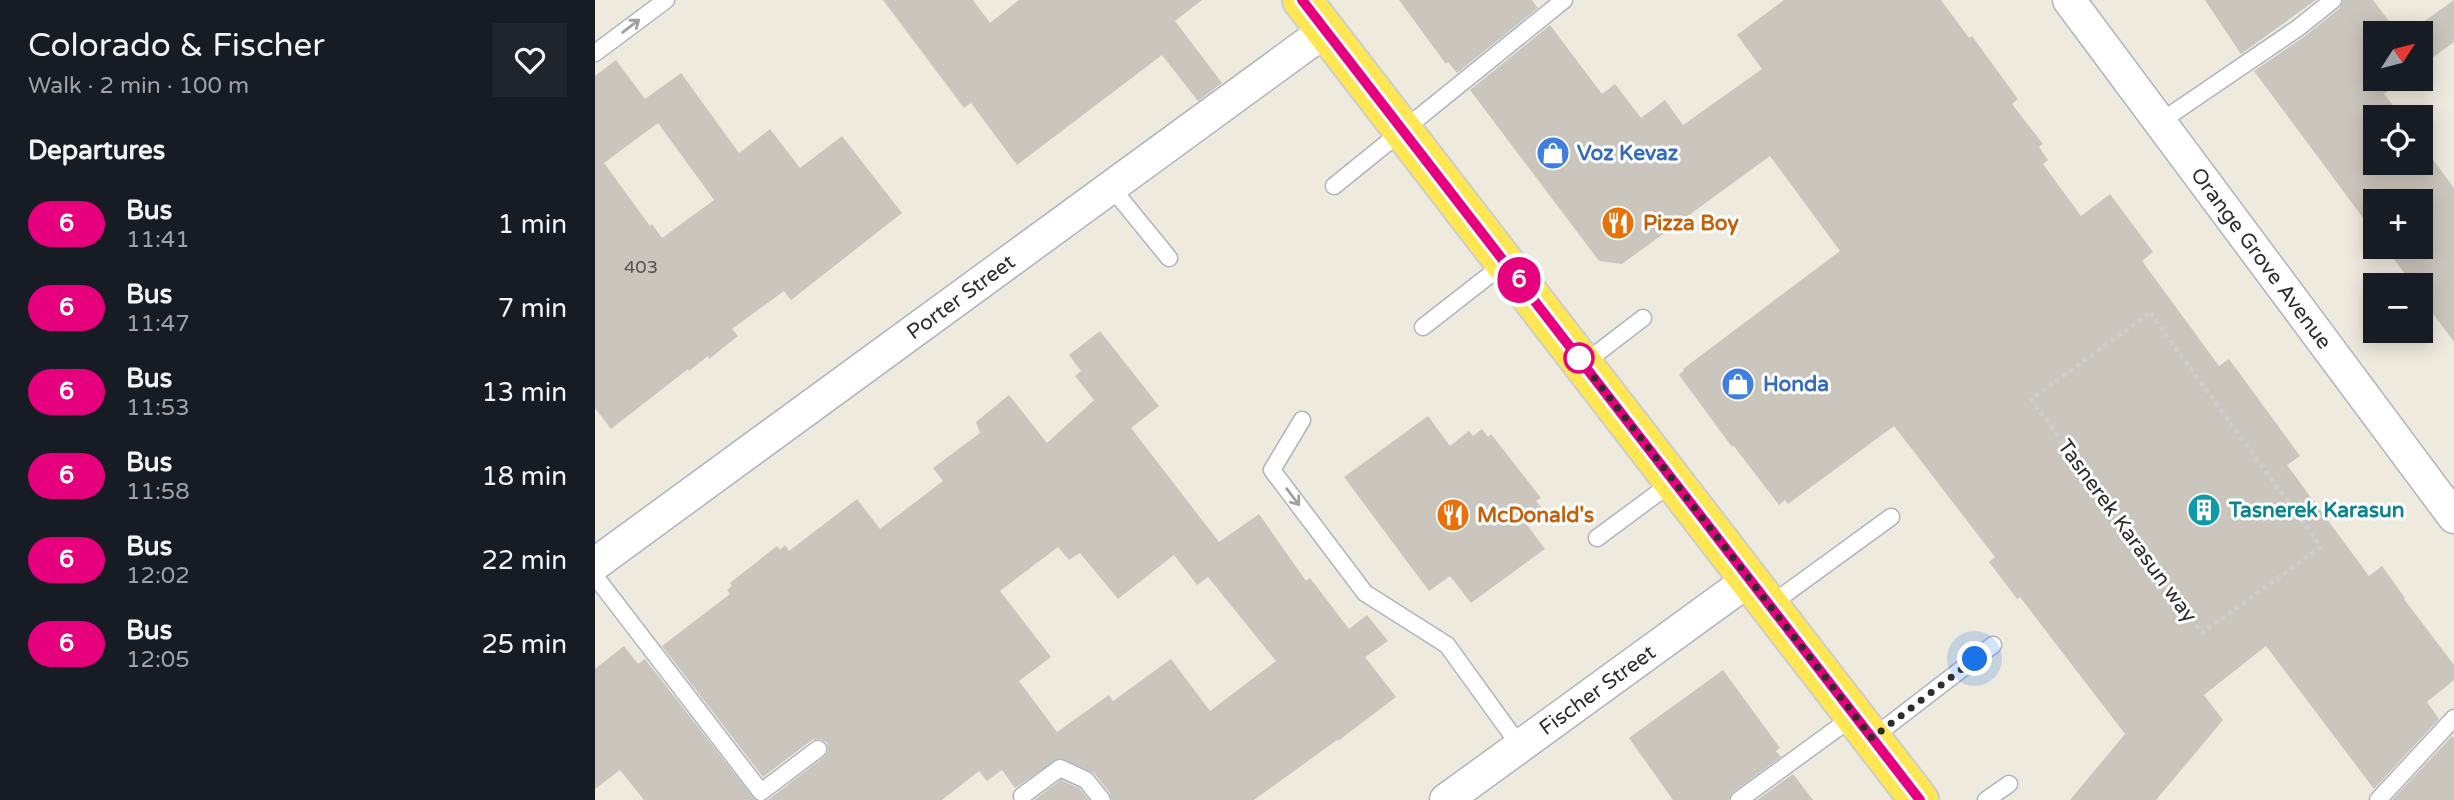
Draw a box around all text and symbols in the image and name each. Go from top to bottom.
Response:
one-way arrow [621,19,639,34]
north arrow [2363,21,2433,91]
map controls [2363,21,2433,343]
button: heart [493,23,567,97]
text: Colorado & Fischer [28,26,325,65]
text: Walk · 2 min · 100 m [28,72,249,100]
button: locate [2363,105,2433,175]
shop icon: Voz Kevaz [1534,134,1572,172]
text: Departures [28,135,165,166]
place label: Voz Kevaz [1577,141,1679,166]
street label: Orange Grove Avenue [2186,163,2337,354]
button: + [2363,189,2433,259]
text: Bus [126,195,172,226]
restaurant icon: Pizza Boy [1599,204,1637,242]
text: 6 [59,209,74,238]
text: 1 min [498,209,567,240]
place label: Pizza Boy [1643,211,1739,236]
text: 11:41 [126,226,190,254]
street label: Porter Street [902,249,1020,345]
house number: 403 [624,256,658,278]
line badge: 6 [1496,257,1542,303]
text: 6 [1511,265,1527,294]
button: − [2363,273,2433,343]
text: Bus [126,279,172,310]
text: 6 [59,293,74,322]
text: 7 min [498,293,567,324]
text: 11:47 [126,310,190,338]
unlabelled marker [1564,343,1594,373]
text: Bus [126,363,172,394]
shop icon: Honda [1719,365,1757,403]
place label: Honda [1763,372,1829,397]
text: 6 [59,377,74,406]
text: 13 min [481,377,567,408]
text: 11:53 [126,394,190,422]
street label: Tasnerek Karasun way [2052,434,2202,628]
text: Bus [126,447,172,478]
text: 6 [59,461,74,490]
text: 18 min [481,461,567,492]
text: 11:58 [126,478,190,506]
one-way arrow [1285,488,1300,507]
building icon: Tasnerek Karasun [2185,491,2223,529]
restaurant icon: McDonald's [1434,496,1472,534]
place label: Tasnerek Karasun [2228,498,2405,523]
place label: McDonald's [1477,503,1594,528]
text: Bus [126,531,172,562]
text: 6 [59,545,74,574]
text: 22 min [481,545,567,576]
text: 12:02 [126,562,190,590]
text: Bus [126,615,172,646]
text: 6 [59,629,74,658]
text: 25 min [481,629,567,660]
street label: Fischer Street [1534,640,1660,741]
your location [1957,641,1992,676]
text: 12:05 [126,646,190,674]

